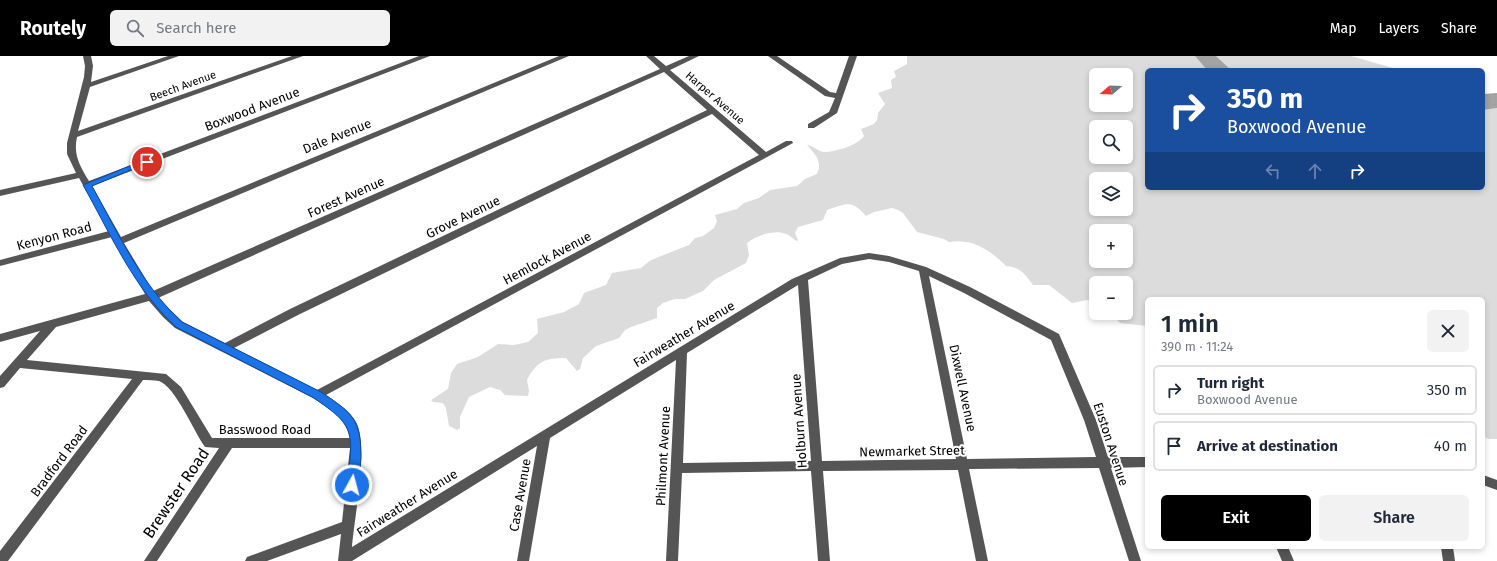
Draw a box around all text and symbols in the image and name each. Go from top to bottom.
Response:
search box [110,10,390,46]
text: Routely [20,17,86,40]
icon: search [124,17,146,39]
text: Search here [156,19,236,37]
text: Map [1330,20,1356,37]
text: Layers [1378,20,1419,37]
text: Share [1441,20,1477,37]
street label: Beech Avenue [148,68,218,104]
north arrow [1089,68,1133,112]
map controls [1089,68,1133,320]
street label: Harper Avenue [683,69,747,127]
text: 350 m [1227,82,1303,115]
street label: Boxwood Avenue [202,84,302,134]
icon: right [1161,84,1213,136]
street label: Dale Avenue [301,115,373,157]
text: Boxwood Avenue [1227,116,1366,138]
button: search [1089,120,1133,164]
pin [130,145,164,179]
icon: arrive [136,151,158,173]
icon: left [1262,160,1284,182]
icon: ahead [1304,160,1326,182]
icon: right [1346,160,1368,182]
button: layers [1089,172,1133,216]
street label: Forest Avenue [305,173,387,221]
street label: Grove Avenue [424,193,502,241]
street label: Kenyon Road [15,219,93,253]
button: + [1089,224,1133,268]
street label: Hemlock Avenue [500,228,594,288]
button: − [1089,276,1133,320]
street label: Fairweather Avenue [631,298,737,370]
text: 1 min [1161,310,1219,338]
button: close [1427,310,1469,352]
text: 390 m · 11:24 [1161,339,1233,354]
street label: Dixwell Avenue [946,343,980,433]
street label: Holburn Avenue [788,373,810,469]
text: Turn right [1197,374,1264,392]
icon: right [1163,379,1185,401]
text: 350 m [1427,381,1467,399]
text: Boxwood Avenue [1197,392,1298,407]
street label: Euston Avenue [1090,400,1132,488]
street label: Philmont Avenue [653,406,673,506]
street label: Basswood Road [219,422,311,437]
street label: Bradford Road [27,423,91,499]
icon: arrive [1163,435,1185,457]
text: Arrive at destination [1197,437,1338,455]
text: 40 m [1434,437,1467,455]
street label: Newmarket Street [859,443,965,459]
street label: Brewster Road [139,444,213,542]
street label: Case Avenue [506,457,534,533]
position arrow [331,464,373,506]
street label: Fairweather Avenue [354,466,460,540]
button: Exit [1161,495,1311,541]
button: Share [1319,495,1469,541]

